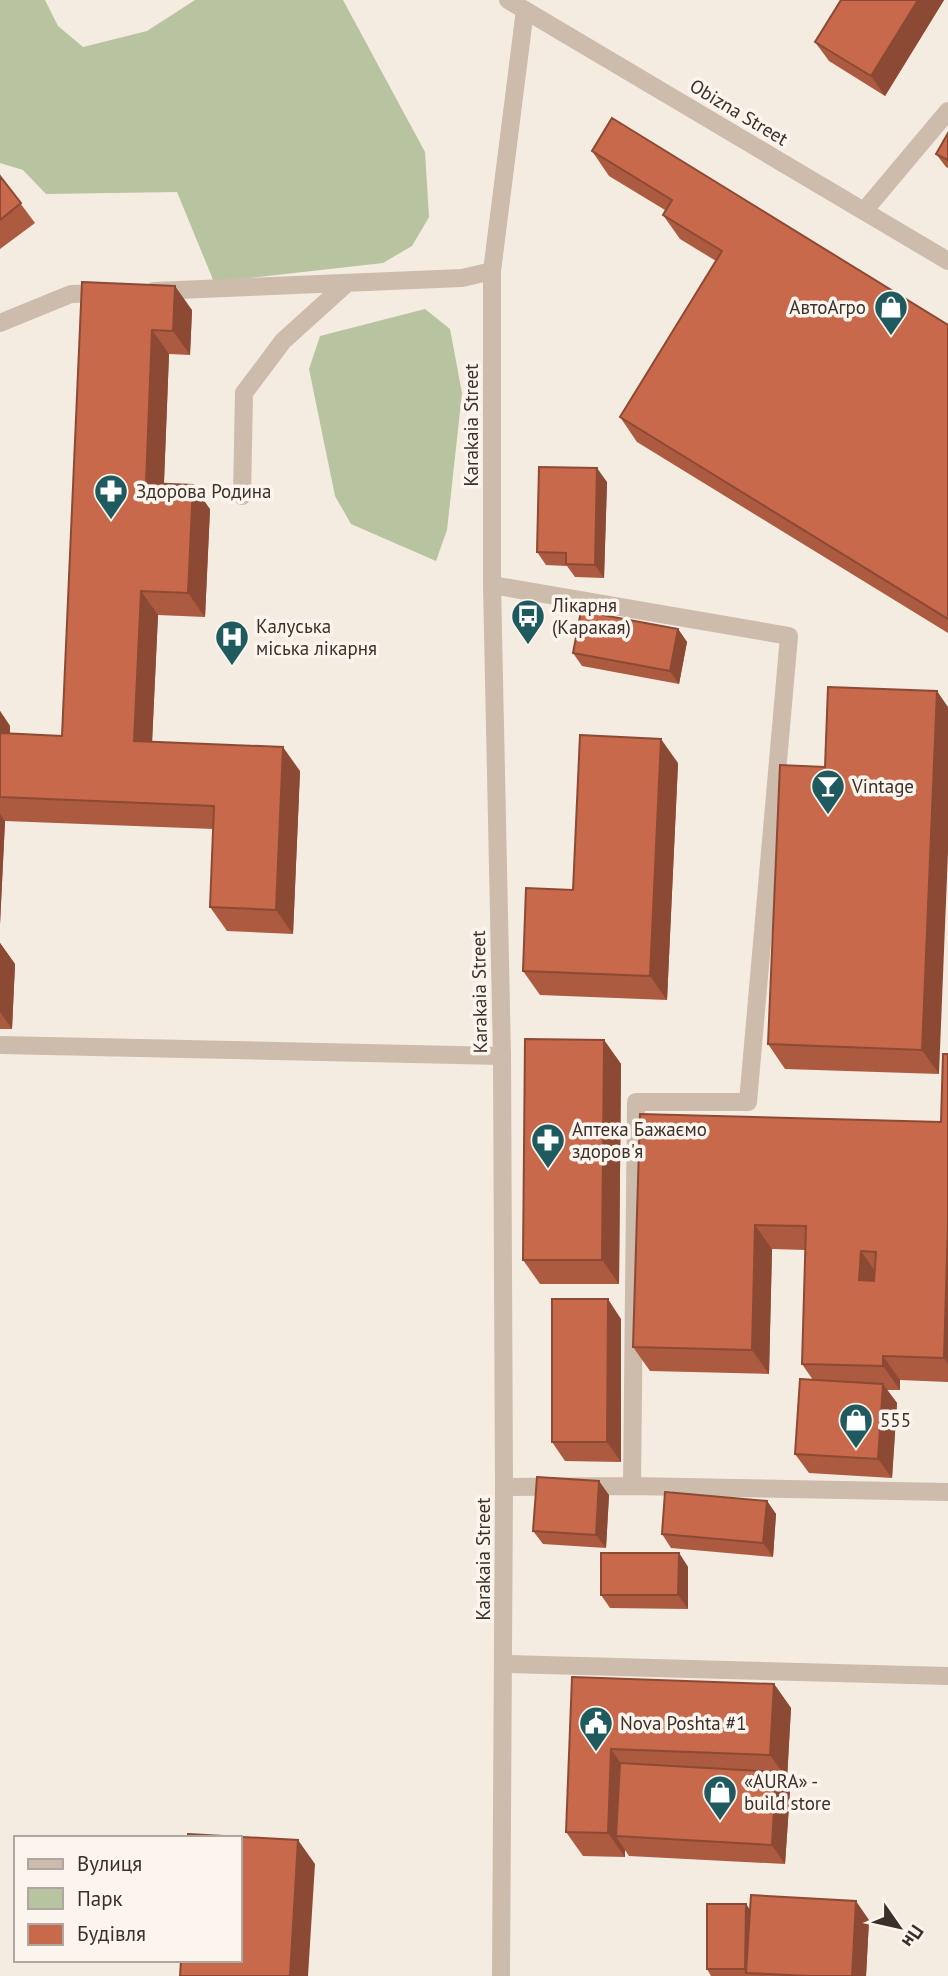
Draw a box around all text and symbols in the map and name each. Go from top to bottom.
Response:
street label: Obizna Street [686,73,793,151]
shop icon: АвтоАгро [872,288,910,337]
place label: АвтоАгро [789,295,866,319]
street label: Karakaia Street [459,363,483,487]
pharmacy icon: Здорова Родина [92,472,130,521]
place label: Здорова Родина [136,479,272,503]
place label: Лікарня (Каракая) [551,593,631,639]
bus stop icon: Лікарня (Каракая) [509,597,547,646]
place label: Калуська міська лікарня [256,614,377,660]
hospital icon: Калуська міська лікарня [213,618,251,667]
bar icon: Vintage [809,767,847,816]
place label: Vintage [851,774,914,798]
street label: Karakaia Street [466,930,492,1054]
place label: Аптека Бажаємо здоров'я [572,1117,707,1163]
pharmacy icon: Аптека Бажаємо здоров'я [529,1121,567,1170]
shop icon: 555 [837,1401,875,1450]
place label: 555 [880,1408,911,1432]
street label: Karakaia Street [471,1497,495,1621]
public building icon: Nova Poshta #1 [577,1704,615,1753]
place label: Nova Poshta #1 [620,1711,747,1735]
place label: «AURA» - build store [744,1769,831,1815]
shop icon: «AURA» - build store [701,1773,739,1822]
legend [14,1836,242,1962]
text: Вулиця [77,1850,142,1877]
text: Парк [77,1885,123,1912]
north arrow [864,1892,934,1962]
text: Будівля [77,1920,146,1947]
text: Пн [897,1921,929,1952]

